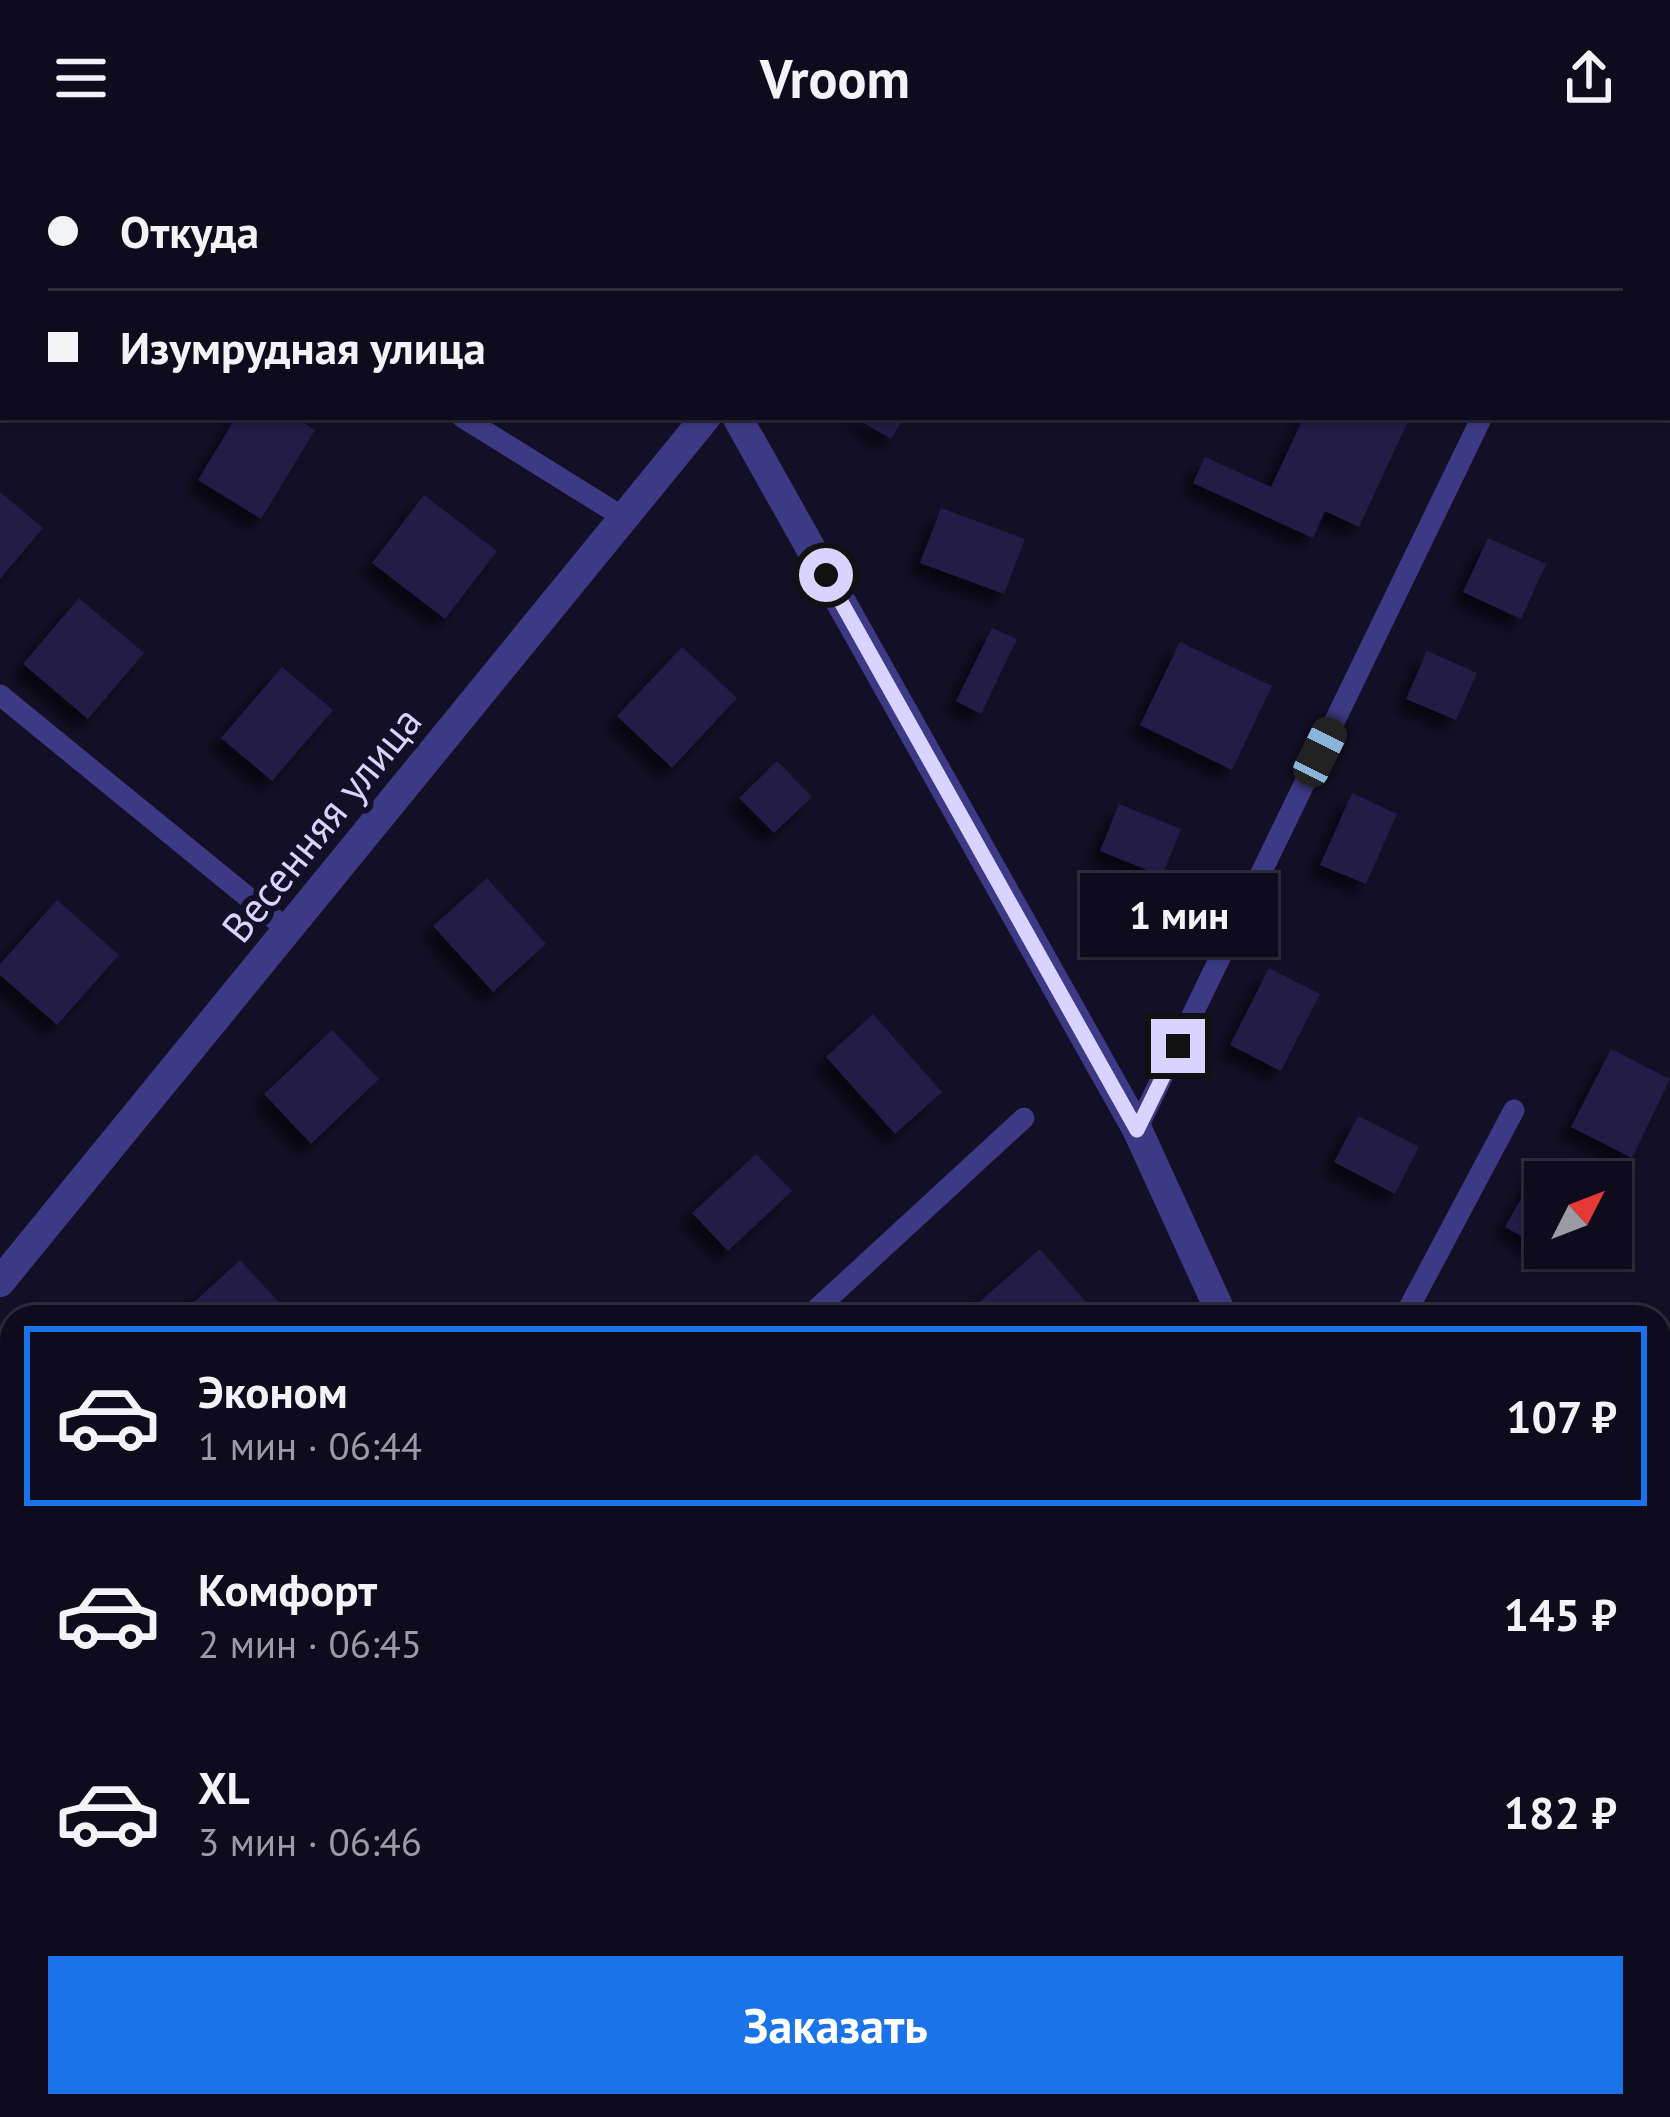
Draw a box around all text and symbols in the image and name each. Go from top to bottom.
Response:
text: Vroom [760,43,910,113]
icon: menu [48,45,114,111]
icon: share [1556,45,1622,111]
text: Откуда [120,202,259,260]
text: Изумрудная улица [120,318,486,376]
route start [799,548,853,602]
street label: Весенняя улица [209,695,433,953]
car [1288,712,1352,792]
callout: 1 мин [1079,872,1277,956]
text: 1 мин [1129,889,1229,940]
route end [1151,1019,1205,1073]
north arrow [1524,1161,1632,1269]
map controls [1524,1161,1632,1269]
icon: car [54,1362,162,1470]
text: Эконом [198,1362,348,1420]
text: 107 ₽ [1506,1387,1617,1445]
text: 1 мин · 06:44 [198,1420,422,1471]
icon: car [54,1560,162,1668]
text: Комфорт [198,1560,377,1618]
text: 145 ₽ [1504,1585,1617,1643]
text: 2 мин · 06:45 [198,1618,422,1669]
icon: car [54,1758,162,1866]
text: XL [198,1758,250,1816]
text: 182 ₽ [1504,1783,1617,1841]
text: 3 мин · 06:46 [198,1816,422,1867]
button: Заказать [48,1956,1623,2094]

